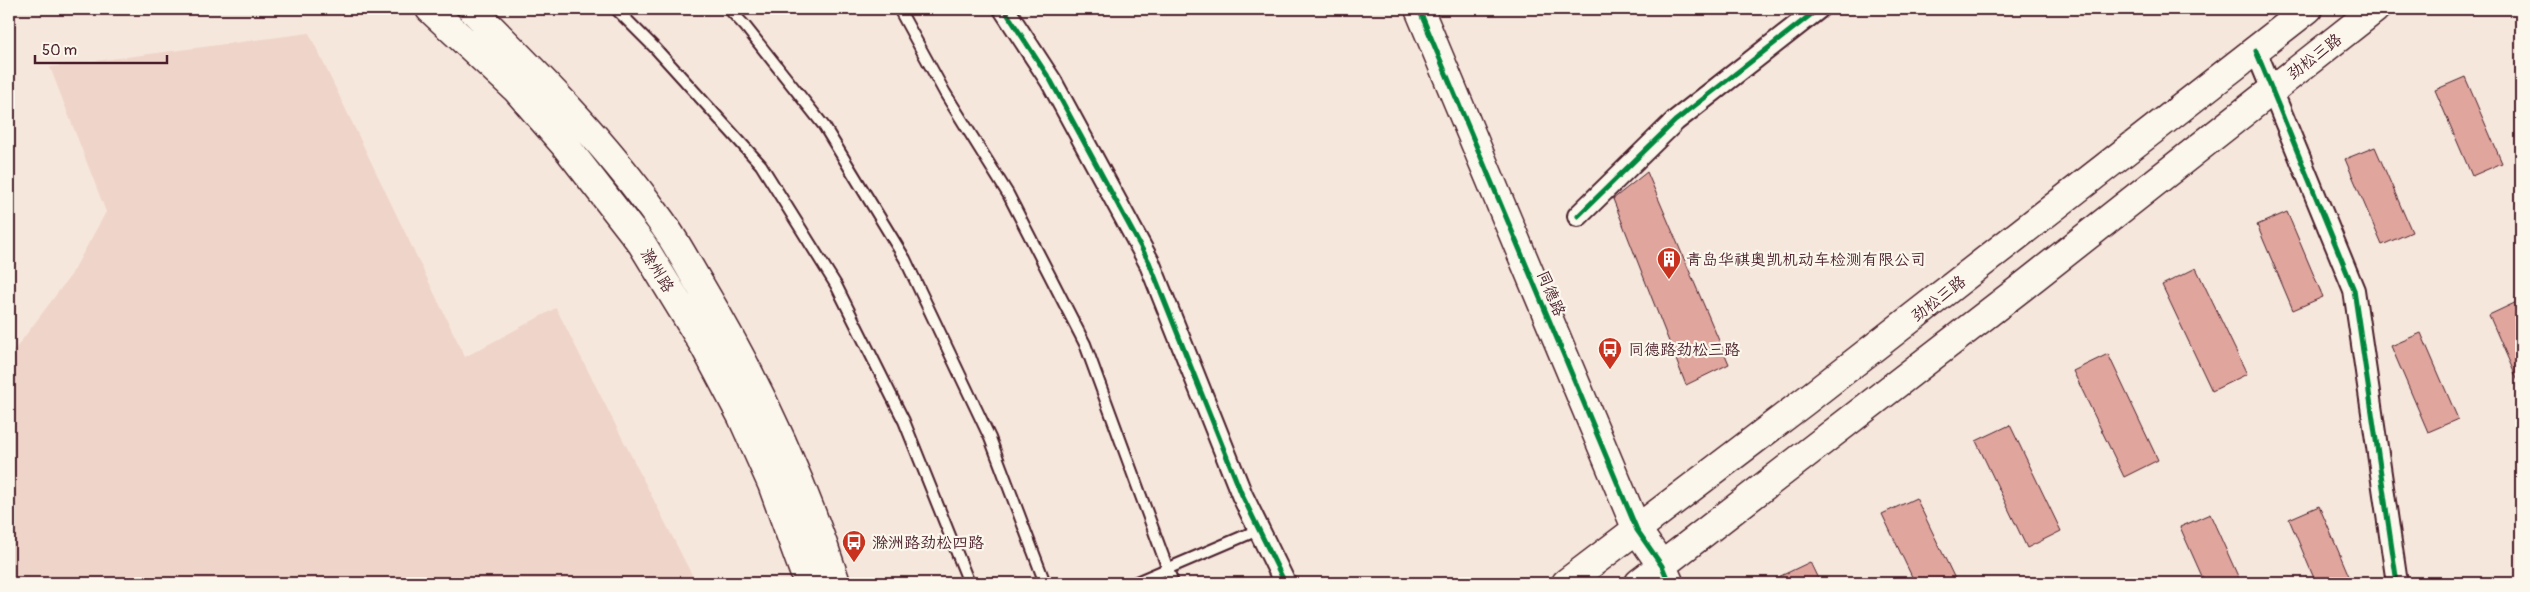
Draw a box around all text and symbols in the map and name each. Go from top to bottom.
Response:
street label: 劲松三路 [2283,29,2346,84]
scale bar [35,32,168,64]
text: 50 m [42,41,77,60]
street label: 滁州路 [636,245,678,296]
building icon: 青岛华祺奥凯机动车检测有限公司 [1656,246,1682,280]
place label: 青岛华祺奥凯机动车检测有限公司 [1686,250,1926,270]
street label: 同德路 [1532,267,1570,319]
street label: 劲松三路 [1907,271,1970,326]
bus stop icon: 同德路劲松三路 [1597,336,1623,370]
place label: 同德路劲松三路 [1628,340,1740,360]
bus stop icon: 滁洲路劲松四路 [841,529,867,563]
place label: 滁洲路劲松四路 [872,533,984,553]

